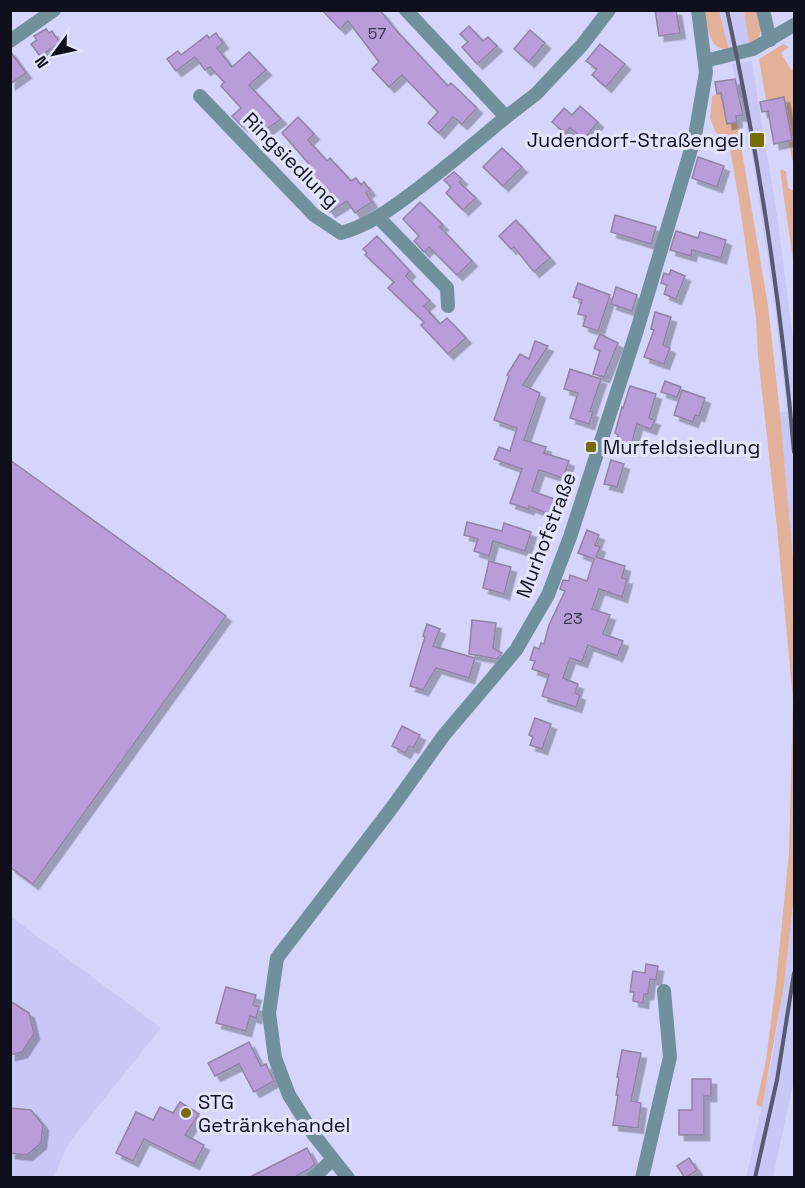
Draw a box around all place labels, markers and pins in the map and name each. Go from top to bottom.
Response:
place label: Judendorf-Straßengel [527,127,744,153]
marker: Judendorf-Straßengel [748,131,766,149]
place label: Murfeldsiedlung [603,434,760,460]
marker: Murfeldsiedlung [584,440,598,454]
place label: STG Getränkehandel [198,1089,351,1138]
marker: STG Getränkehandel [179,1106,193,1120]

